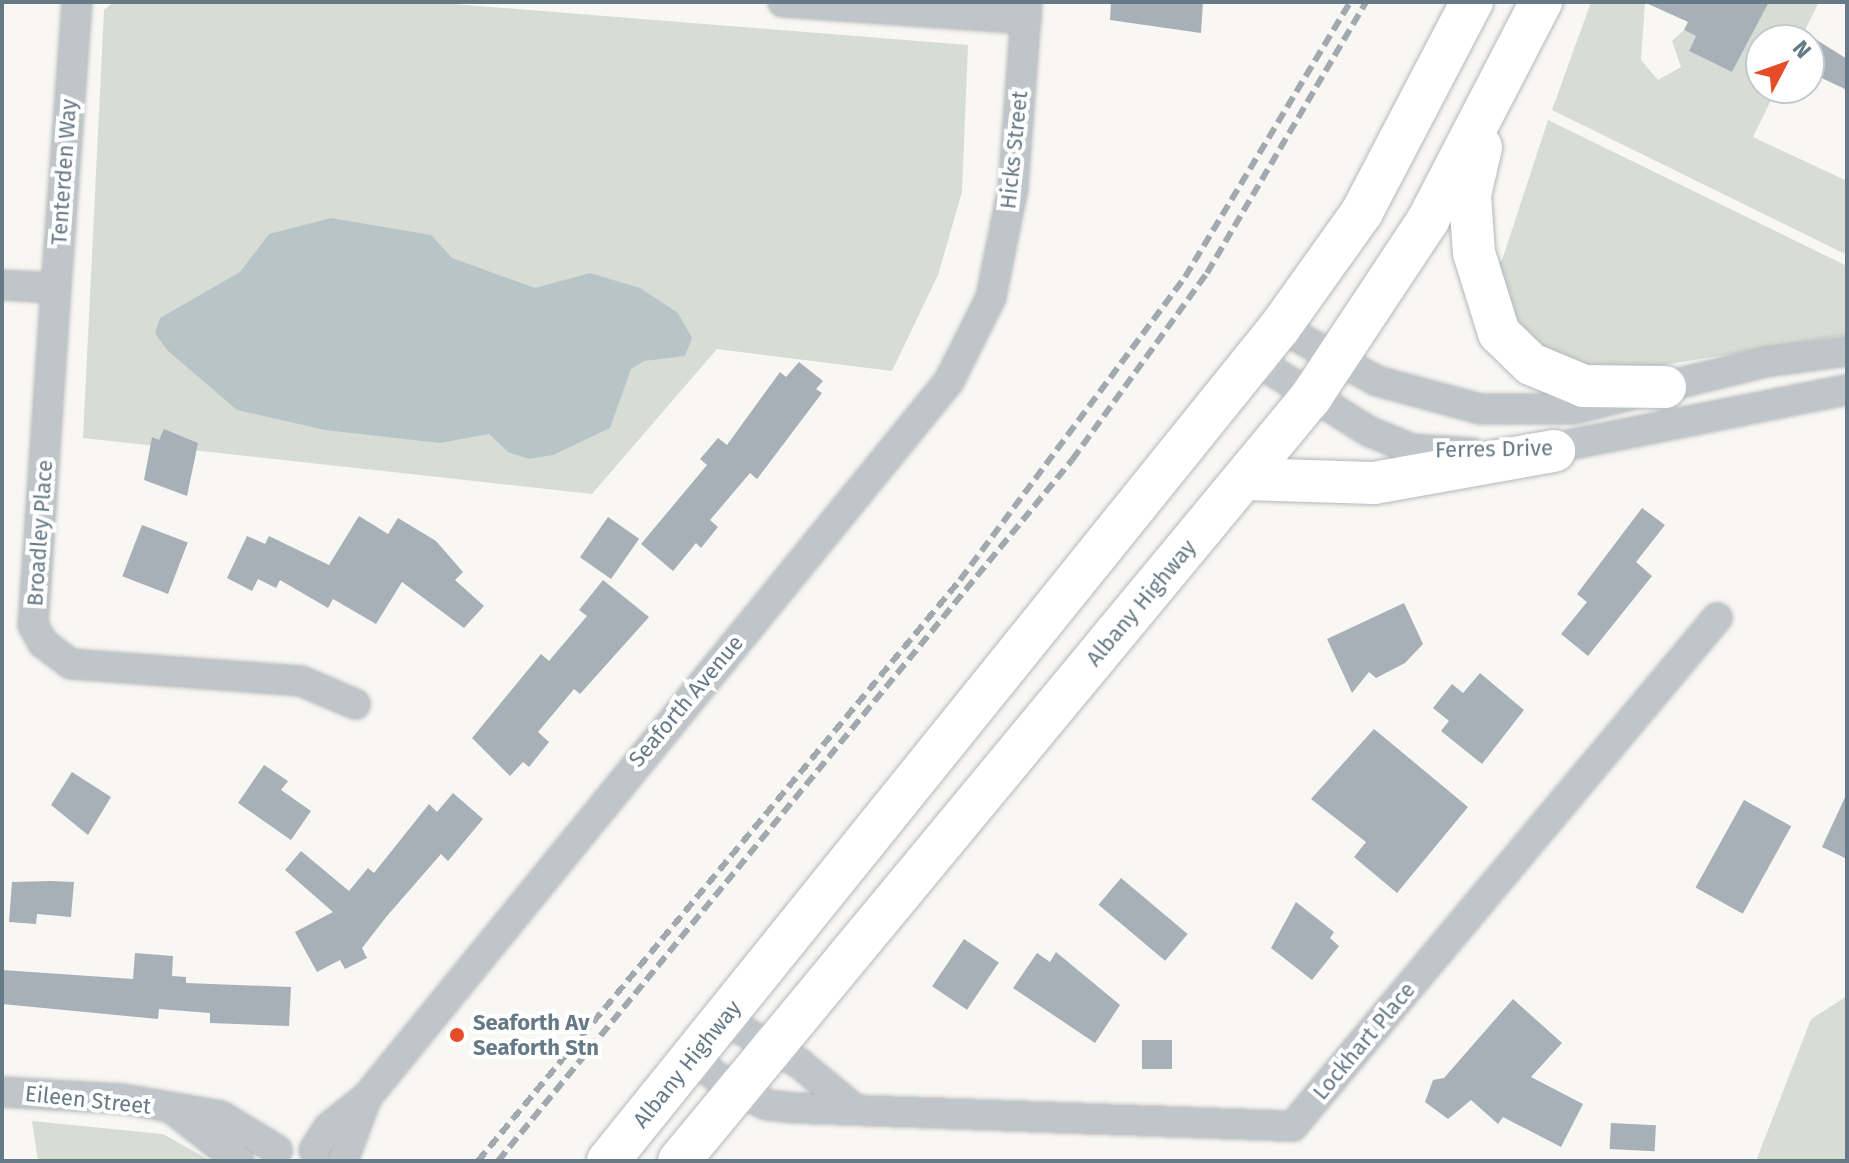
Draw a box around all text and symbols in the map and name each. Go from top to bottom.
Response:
north arrow [1745,24,1825,104]
text: N [1787,35,1817,64]
street label: Hicks Street [995,90,1033,210]
street label: Tenterden Way [46,98,82,246]
street label: Ferres Drive [1435,435,1553,463]
street label: Broadley Place [22,459,58,607]
street label: Albany Highway [1081,534,1201,672]
street label: Seaforth Avenue [623,630,749,772]
street label: Lockhart Place [1307,977,1421,1105]
street label: Albany Highway [627,995,747,1133]
place label: Seaforth Av Seaforth Stn [473,1009,599,1060]
marker: Seaforth Av Seaforth Stn [448,1026,466,1044]
street label: Eileen Street [24,1080,152,1120]

